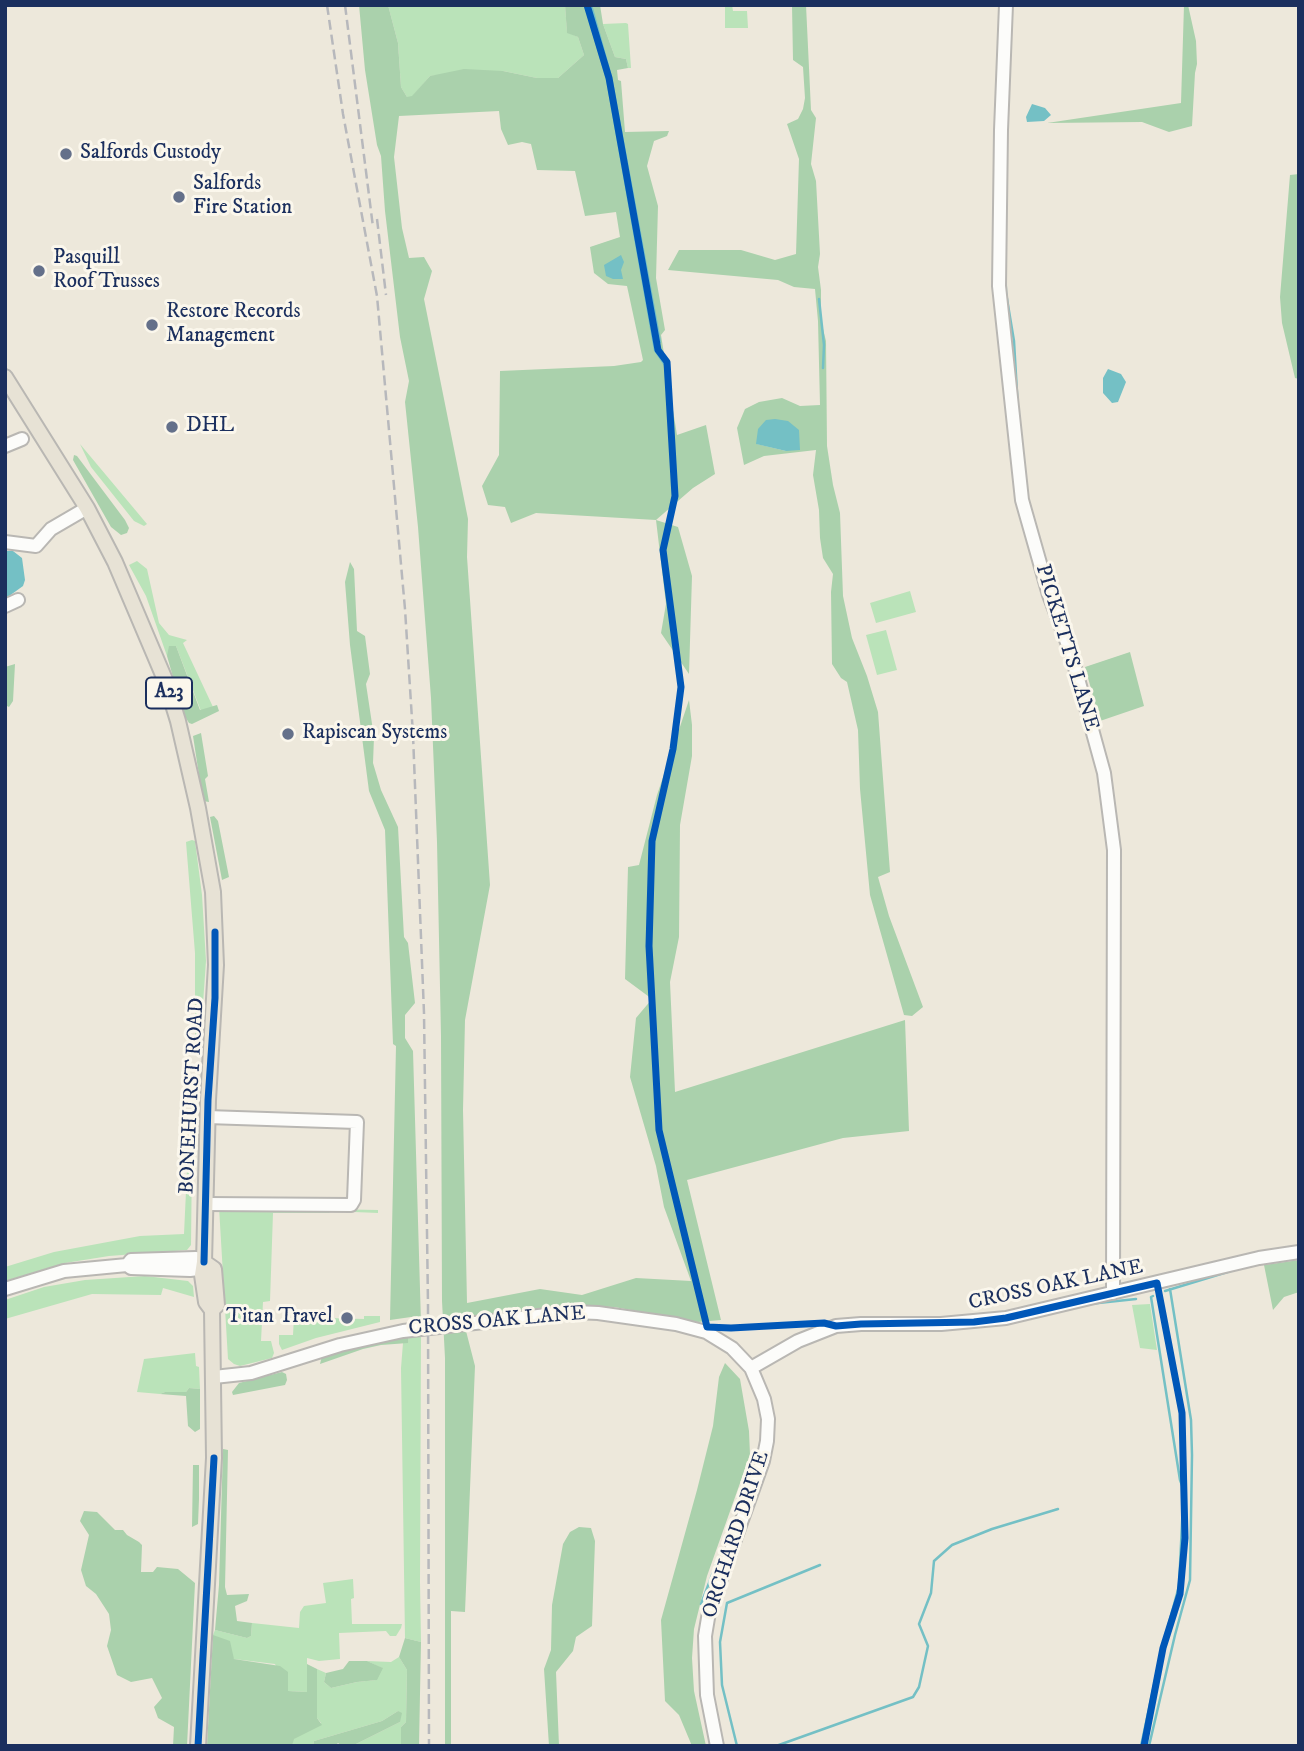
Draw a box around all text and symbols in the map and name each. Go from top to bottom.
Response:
place label: Salfords Custody [80,141,221,167]
marker: Salfords Custody [58,146,74,162]
place label: Salfords Fire Station [193,172,292,222]
marker: Salfords Fire Station [171,189,187,205]
place label: Pasquill Roof Trusses [53,246,160,296]
marker: Pasquill Roof Trusses [31,263,47,279]
place label: Restore Records Management [166,300,300,350]
marker: Restore Records Management [144,317,160,333]
place label: DHL [186,414,234,440]
marker: DHL [164,419,180,435]
street label: PICKETTS LANE [1029,562,1103,734]
road number: A23 [146,678,192,708]
place label: Rapiscan Systems [302,721,447,747]
marker: Rapiscan Systems [280,726,296,742]
street label: BONEHURST ROAD [175,997,211,1195]
street label: CROSS OAK LANE [967,1255,1145,1317]
street label: CROSS OAK LANE [408,1302,586,1342]
place label: Titan Travel [226,1305,333,1331]
marker: Titan Travel [339,1310,355,1326]
street label: ORCHARD DRIVE [698,1448,776,1622]

